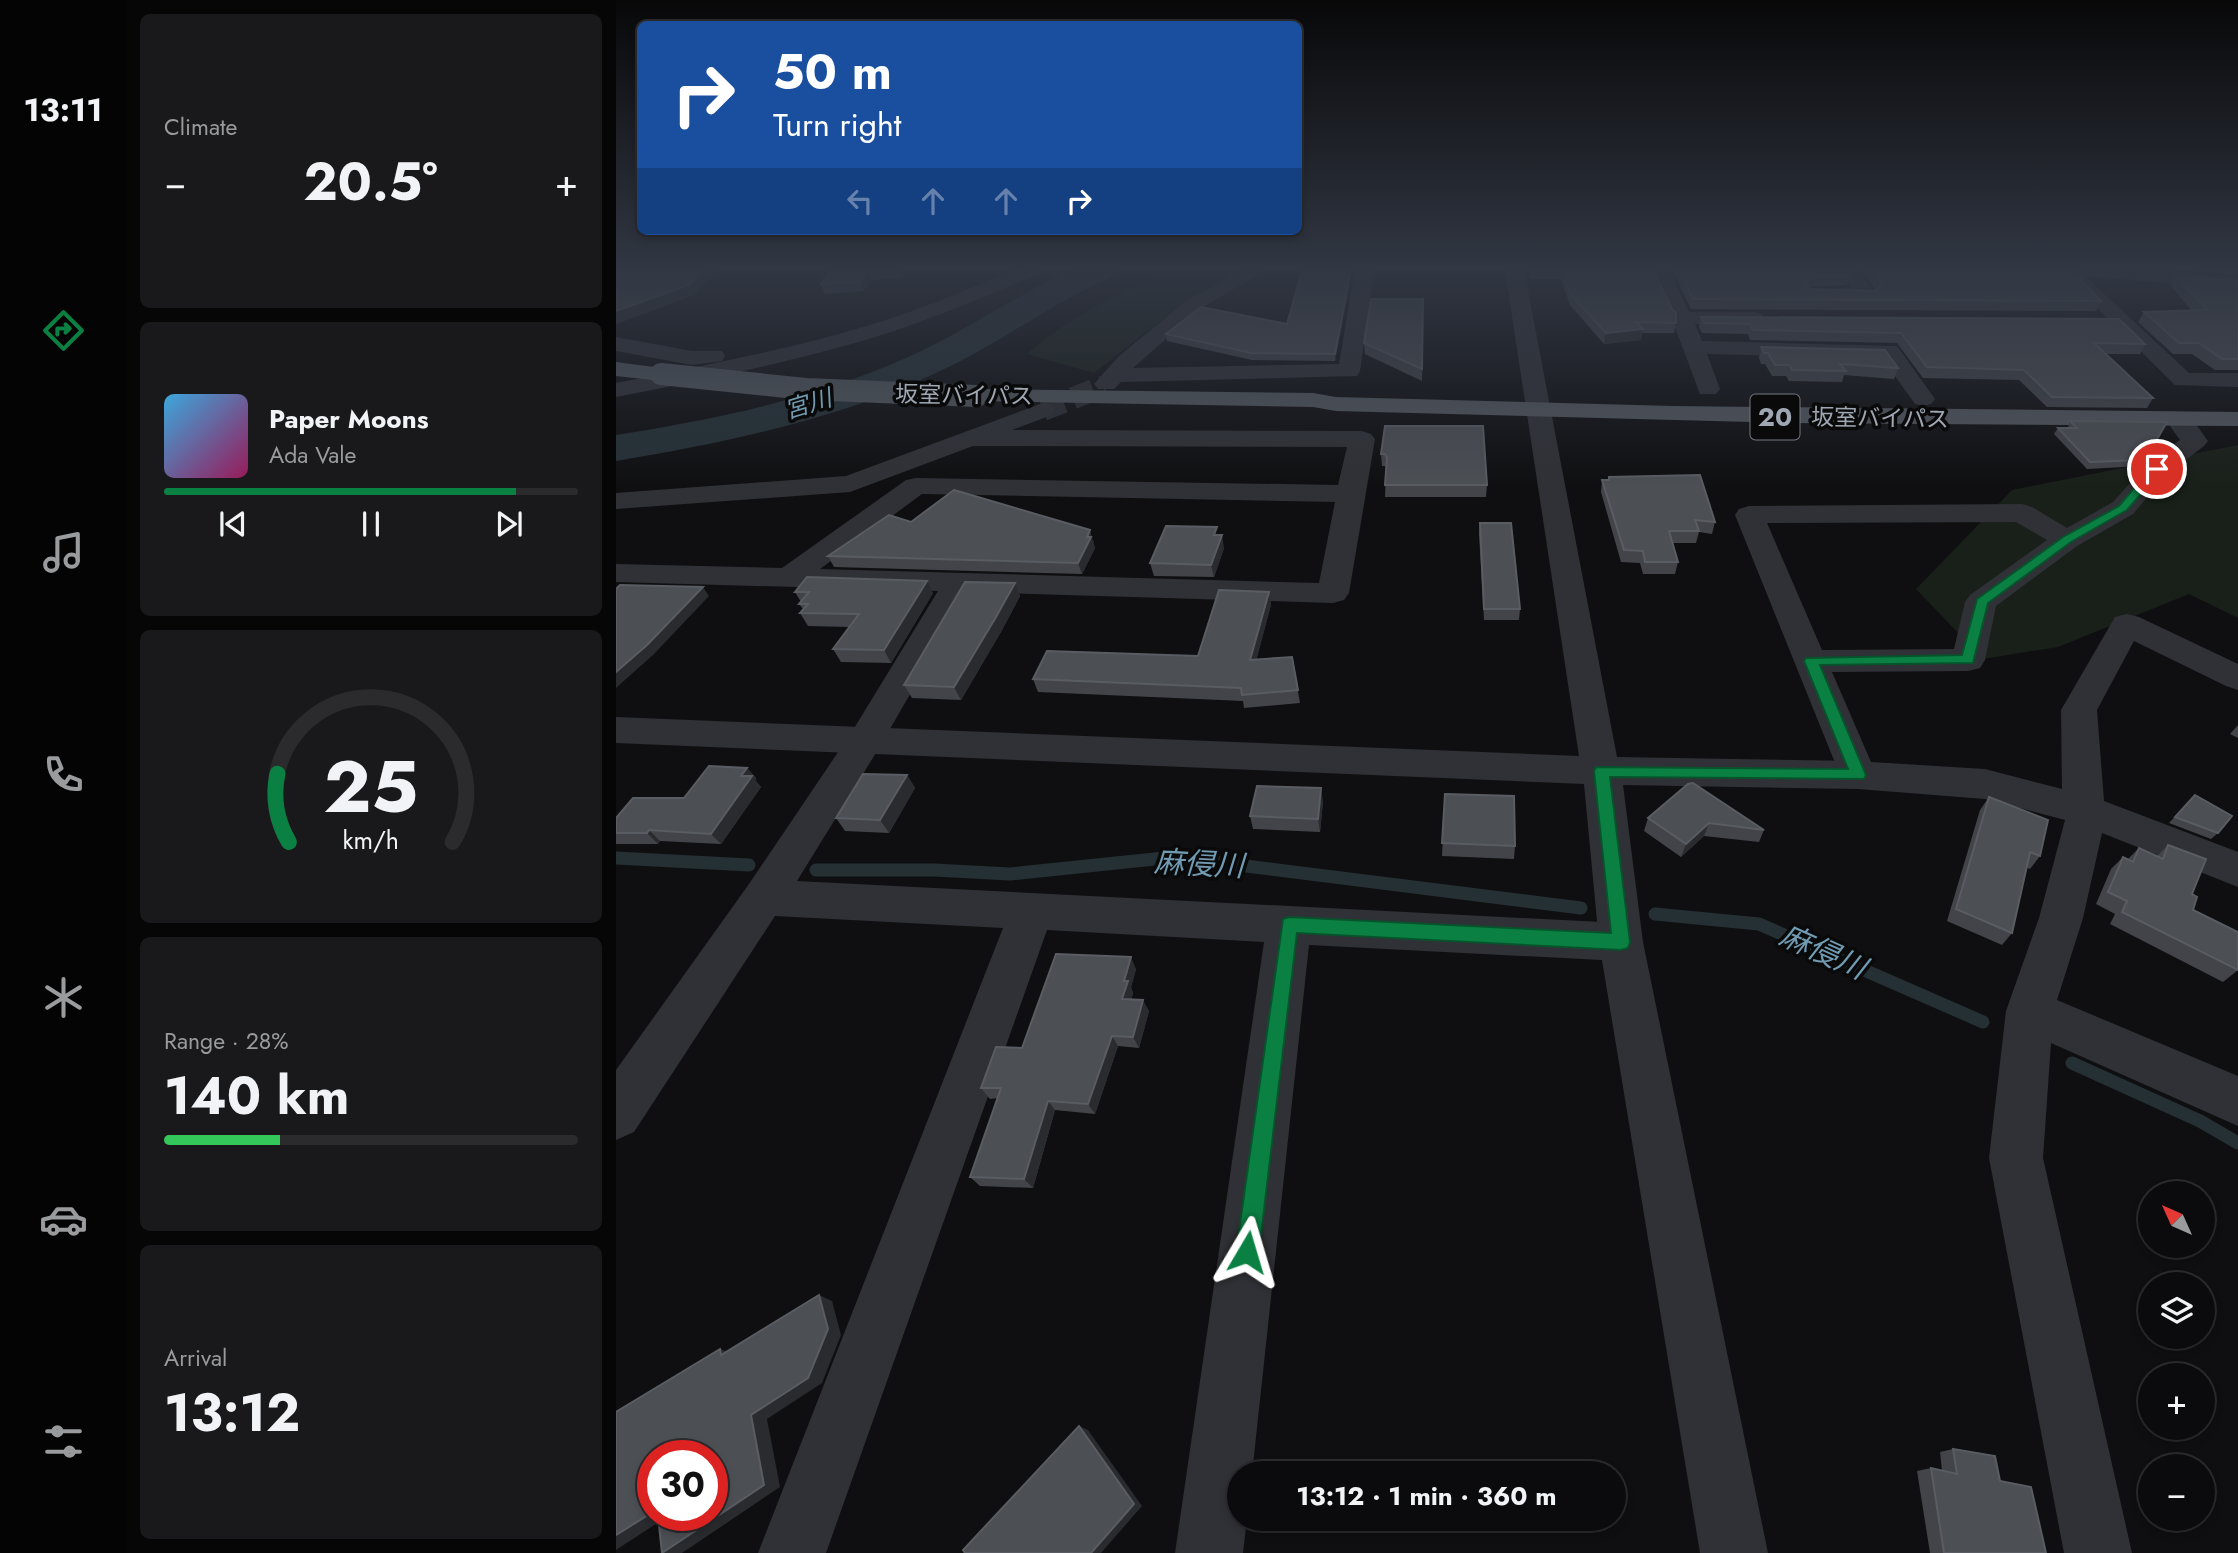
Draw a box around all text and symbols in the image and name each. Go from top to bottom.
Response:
text: 50 m [773,37,892,107]
icon: right [658,49,749,140]
text: 13:11 [23,87,103,133]
text: Turn right [773,102,902,148]
text: Climate [164,110,237,144]
text: 20.5° [303,144,438,220]
text: − [164,155,186,210]
text: + [555,155,578,210]
icon: left [841,182,879,220]
icon: ahead [914,182,952,220]
icon: ahead [987,182,1025,220]
icon: right [1060,182,1098,220]
icon: directions [39,306,88,355]
street label: 坂室バイパス [895,377,1033,413]
water label: 宮川 [780,379,839,427]
road number: 20 [1750,394,1800,440]
text: Paper Moons [269,400,429,438]
street label: 坂室バイパス [1811,400,1949,436]
text: Ada Vale [269,438,356,472]
pin [2127,439,2187,499]
icon: arrive [2138,450,2176,488]
icon: previous [214,505,252,543]
icon: pause [352,505,390,543]
icon: next [490,505,528,543]
icon: music [39,528,88,577]
text: 25 [324,735,418,840]
icon: phone [39,750,88,799]
text: km/h [343,822,399,858]
water label: 麻侵川 [1153,840,1248,887]
water label: 麻侵川 [1773,914,1876,991]
icon: climate [39,973,88,1022]
text: Range · 28% [164,1024,289,1058]
text: 140 km [164,1058,349,1134]
north arrow [2138,1181,2216,1258]
map controls [2138,1181,2215,1531]
icon: car [39,1195,88,1244]
position arrow [1210,1215,1284,1289]
button: layers [2138,1272,2215,1349]
text: Arrival [164,1341,227,1375]
button: + [2138,1363,2215,1440]
text: 13:12 [164,1375,300,1451]
icon: filters [39,1417,88,1466]
speed limit sign: 30 [637,1440,728,1531]
button: − [2138,1454,2215,1531]
text: 13:12 · 1 min · 360 m [1296,1477,1557,1515]

